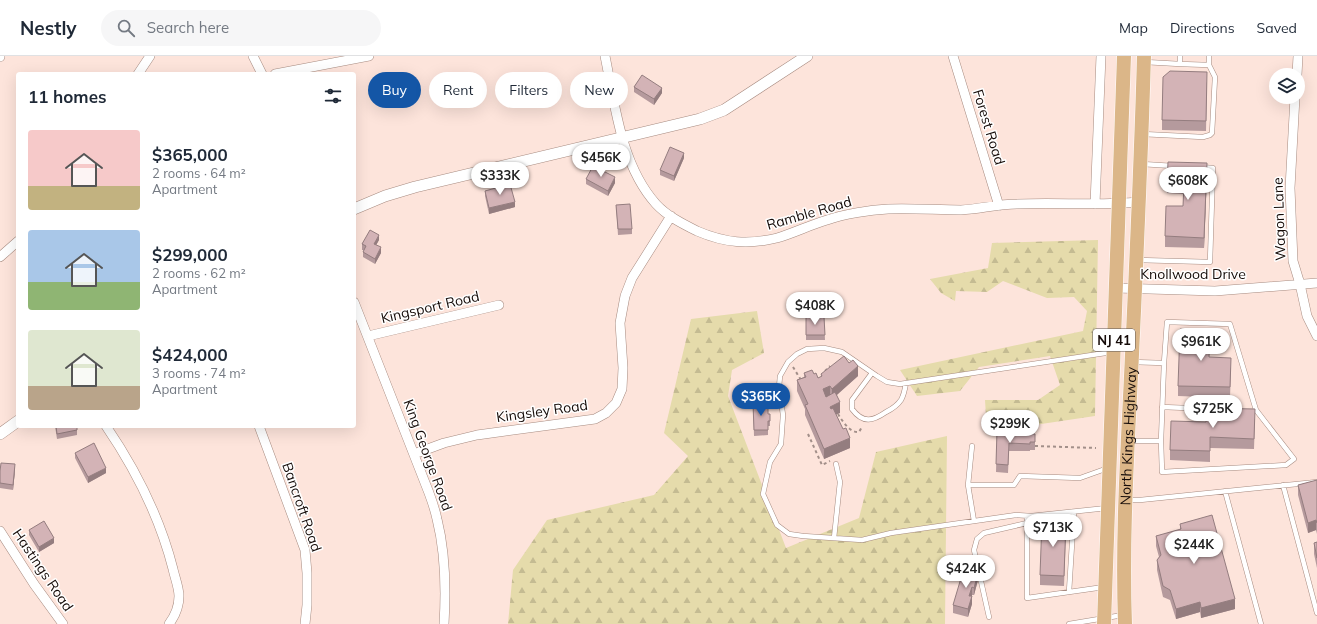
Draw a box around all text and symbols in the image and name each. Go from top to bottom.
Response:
search box [101,10,381,46]
text: Nestly [20,16,77,40]
icon: search [115,17,137,39]
text: Search here [147,18,229,37]
text: Map [1119,19,1148,37]
text: Directions [1170,19,1235,37]
text: Saved [1257,19,1297,37]
map controls [1269,68,1305,104]
button: layers [1269,68,1305,104]
chip: Buy [368,72,421,108]
chip: Rent [429,72,487,108]
chip: Filters [495,72,562,108]
chip: New [570,72,628,108]
icon: filters [322,85,344,107]
text: 11 homes [28,86,107,107]
street label: Forest Road [969,87,1009,167]
text: $365,000 [152,144,228,165]
pin: $456K [573,144,629,178]
icon: home [60,146,108,194]
text: $456K [581,149,621,165]
pin: $333K [472,162,528,196]
text: 2 rooms · 64 m² [152,165,246,181]
text: $333K [480,167,520,183]
pin: $608K [1160,167,1216,201]
text: $608K [1168,172,1208,188]
street label: Wagon Lane [1269,177,1289,261]
text: Apartment [152,181,217,197]
street label: Ramble Road [764,192,854,234]
text: $299,000 [152,244,228,265]
icon: home [60,246,108,294]
text: 2 rooms · 62 m² [152,265,246,281]
street label: Knollwood Drive [1140,265,1246,283]
text: Apartment [152,281,217,297]
street label: Kingsport Road [379,287,481,327]
pin: $408K [787,292,843,326]
text: $408K [795,297,835,313]
pin: $961K [1173,328,1229,362]
road number: NJ 41 [1093,329,1135,351]
text: $961K [1181,333,1221,349]
text: $424,000 [152,344,228,365]
icon: home [60,346,108,394]
text: 3 rooms · 74 m² [152,365,246,381]
street label: North Kings Highway [1116,366,1140,506]
text: Apartment [152,381,217,397]
pin: $365K [733,383,789,417]
text: $365K [741,388,781,404]
pin: $725K [1185,395,1241,429]
street label: Kingsley Road [495,396,589,426]
street label: King George Road [399,397,457,513]
text: $725K [1193,400,1233,416]
pin: $299K [982,410,1038,444]
text: $299K [990,415,1030,431]
street label: Bancroft Road [278,460,326,554]
pin: $713K [1025,514,1081,548]
text: $713K [1033,519,1073,535]
street label: Hastings Road [9,525,77,615]
pin: $244K [1166,531,1222,565]
text: $244K [1174,536,1214,552]
pin: $424K [938,555,994,589]
text: $424K [946,560,986,576]

